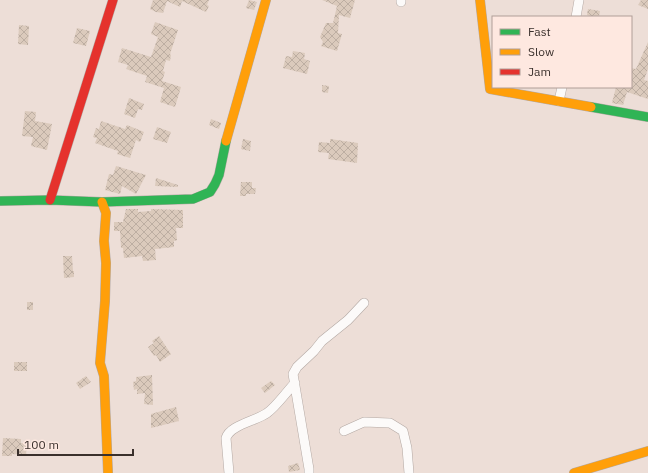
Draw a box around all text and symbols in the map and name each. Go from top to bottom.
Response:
legend [492,16,632,88]
text: Fast [528,24,551,39]
text: Slow [528,44,554,59]
text: Jam [528,64,551,79]
scale bar [18,431,133,457]
text: 100 m [24,437,59,452]

